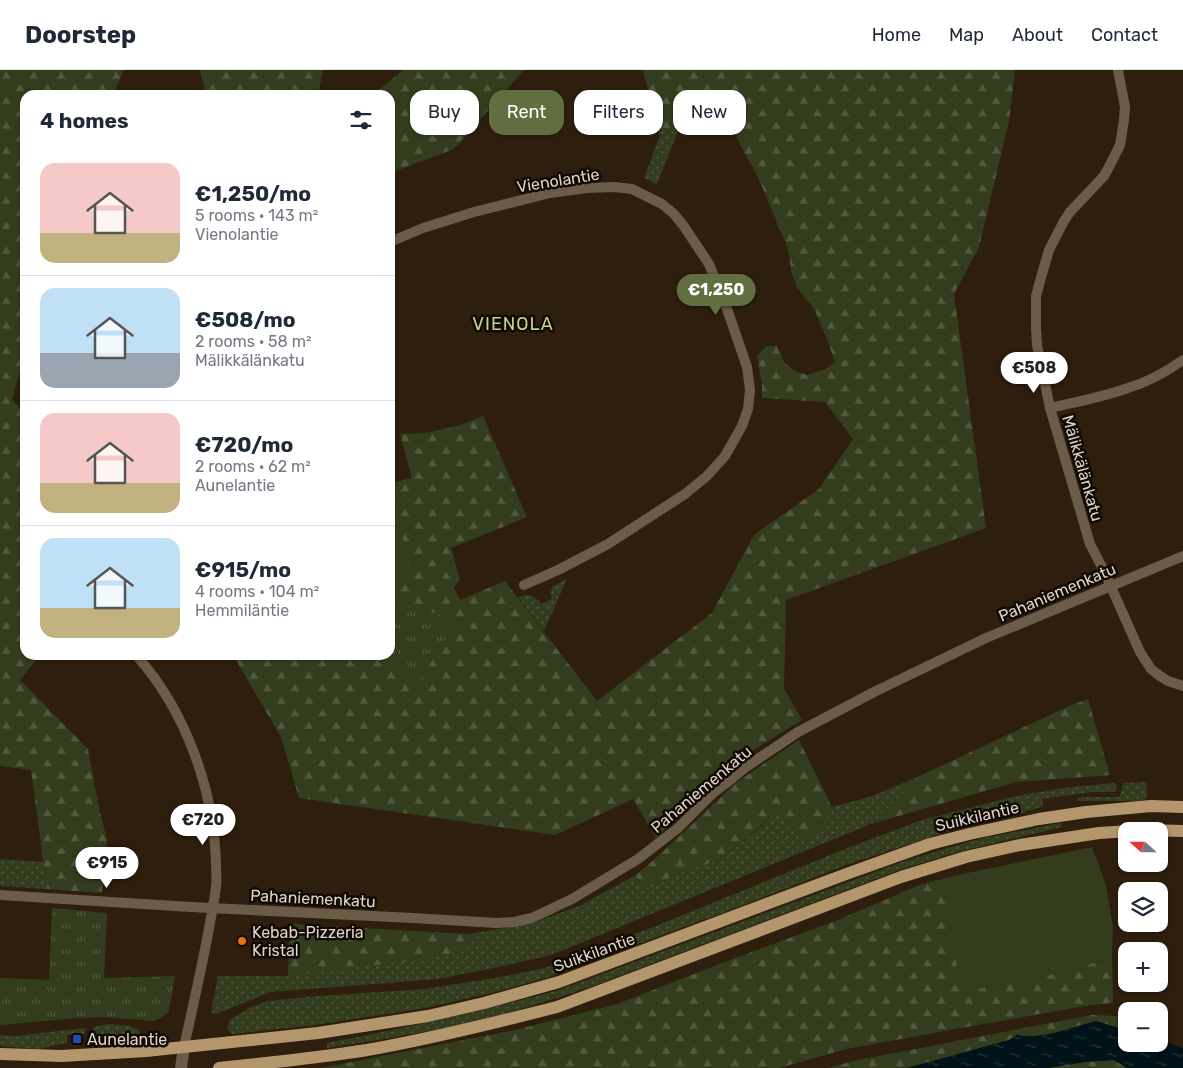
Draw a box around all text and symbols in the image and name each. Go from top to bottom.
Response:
text: Doorstep [25,21,136,49]
text: Home [872,24,921,46]
text: Map [949,24,984,46]
text: About [1012,24,1063,46]
text: Contact [1091,24,1158,46]
chip: Buy [410,90,479,135]
chip: Rent [489,90,564,135]
chip: Filters [574,90,663,135]
chip: New [673,90,746,135]
icon: filters [347,106,375,134]
text: 4 homes [40,108,129,133]
street label: Vienolantie [515,165,601,196]
text: €1,250/mo [195,181,311,206]
icon: home [80,183,140,243]
text: 5 rooms · 143 m² [195,206,318,225]
text: Vienolantie [195,225,279,244]
pin: €1,250 [675,274,757,316]
text: €1,250 [688,280,744,299]
text: €508/mo [195,307,296,332]
icon: home [80,308,140,368]
district label: VIENOLA [472,313,554,335]
text: 2 rooms · 58 m² [195,332,311,351]
text: Mälikkälänkatu [195,351,305,370]
pin: €508 [1004,352,1064,394]
text: €508 [1012,358,1056,377]
street label: Mälikkälänkatu [1058,413,1107,523]
text: €720/mo [195,432,293,457]
icon: home [80,433,140,493]
text: 2 rooms · 62 m² [195,457,311,476]
text: Aunelantie [195,476,275,495]
text: €915/mo [195,557,291,582]
icon: home [80,558,140,618]
street label: Pahaniemenkatu [996,559,1119,626]
text: 4 rooms · 104 m² [195,582,319,601]
text: Hemmiläntie [195,601,289,620]
street label: Pahaniemenkatu [647,742,756,837]
street label: Suikkilantie [933,798,1021,835]
pin: €720 [173,804,233,846]
text: €720 [181,810,225,829]
north arrow [1118,822,1168,872]
map controls [1118,822,1168,1052]
pin: €915 [77,846,137,889]
text: €915 [86,853,128,872]
button: layers [1118,882,1168,932]
street label: Pahaniemenkatu [250,886,376,911]
place label: Kebab-Pizzeria Kristal [252,923,364,960]
street label: Suikkilantie [551,929,637,976]
marker: Kebab-Pizzeria Kristal [236,935,248,947]
button: + [1118,942,1168,992]
button: − [1118,1002,1168,1052]
place label: Aunelantie [87,1030,167,1049]
marker: Aunelantie [71,1033,83,1045]

